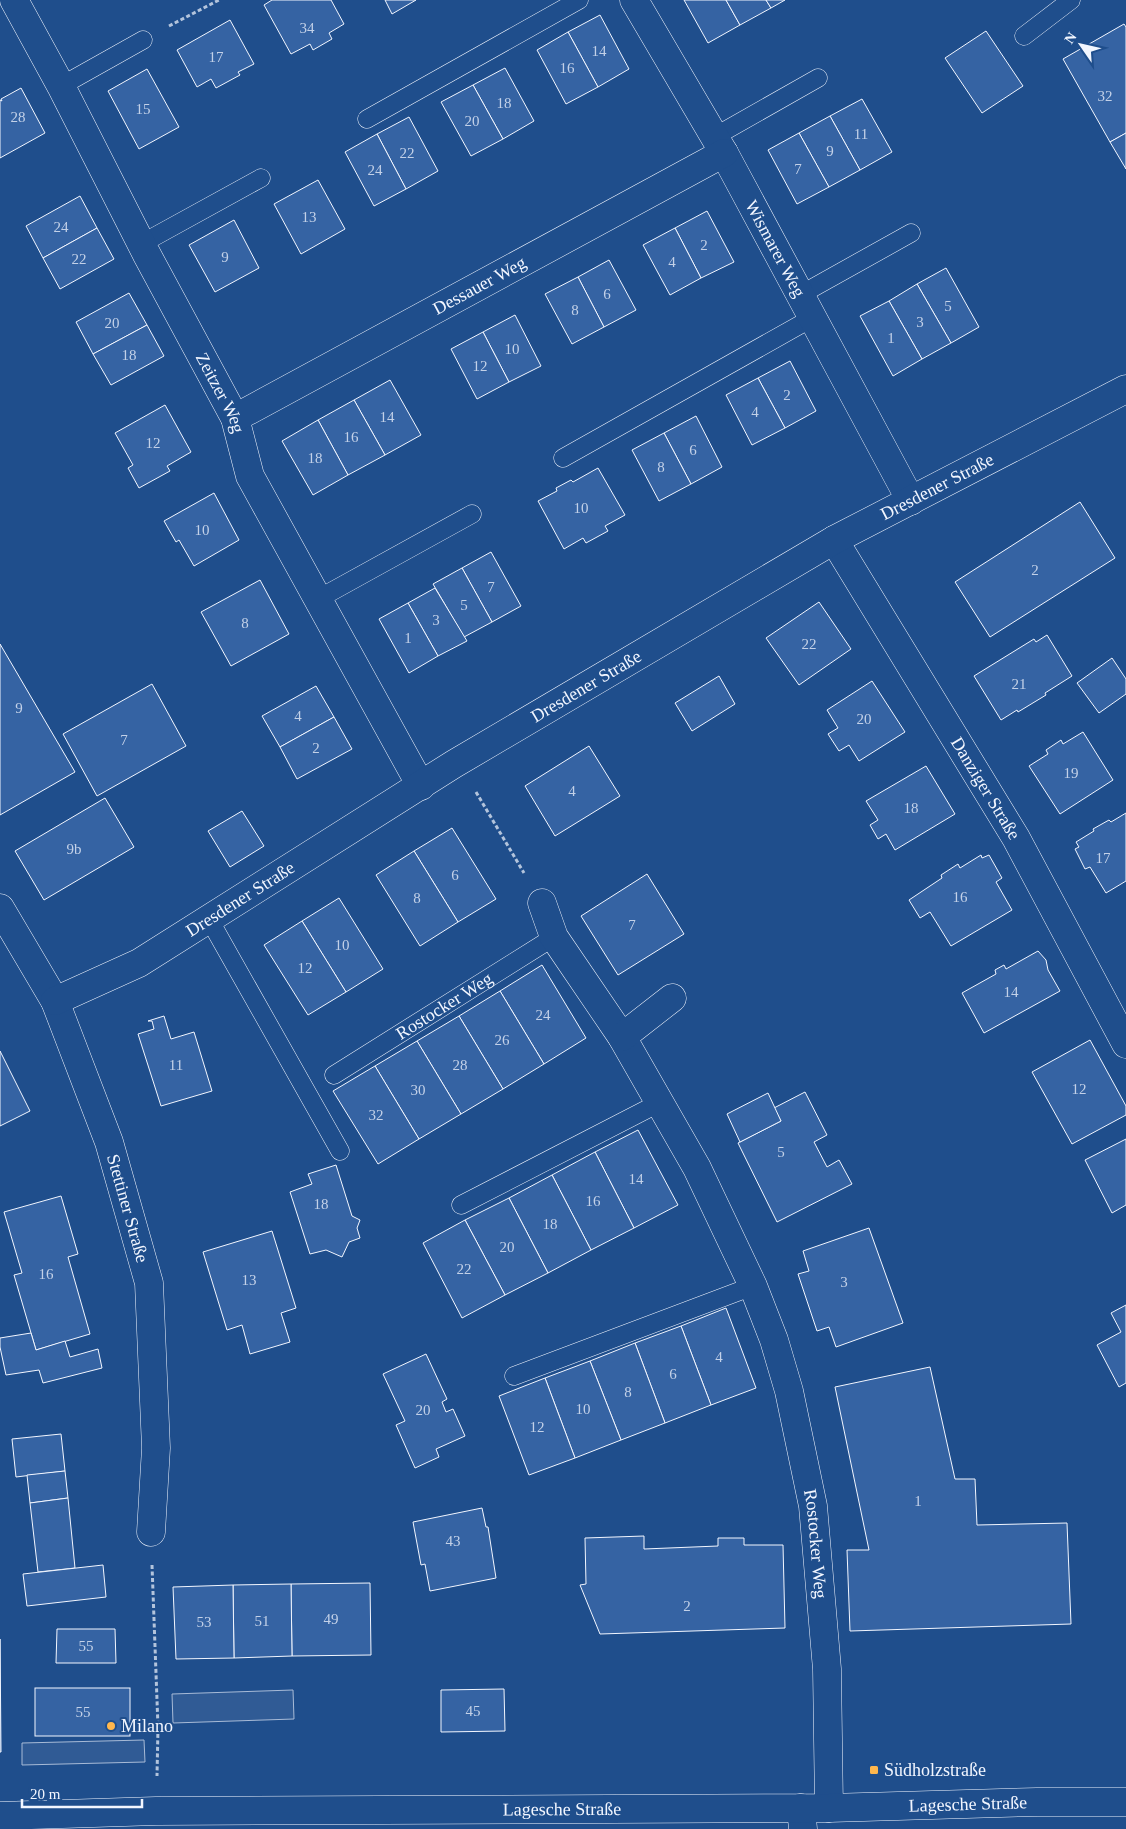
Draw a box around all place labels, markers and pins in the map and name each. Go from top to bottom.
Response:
place label: Milano [121,1716,173,1736]
marker: Milano [105,1720,117,1732]
place label: Südholzstraße [884,1760,986,1780]
marker: Südholzstraße [868,1764,880,1776]

